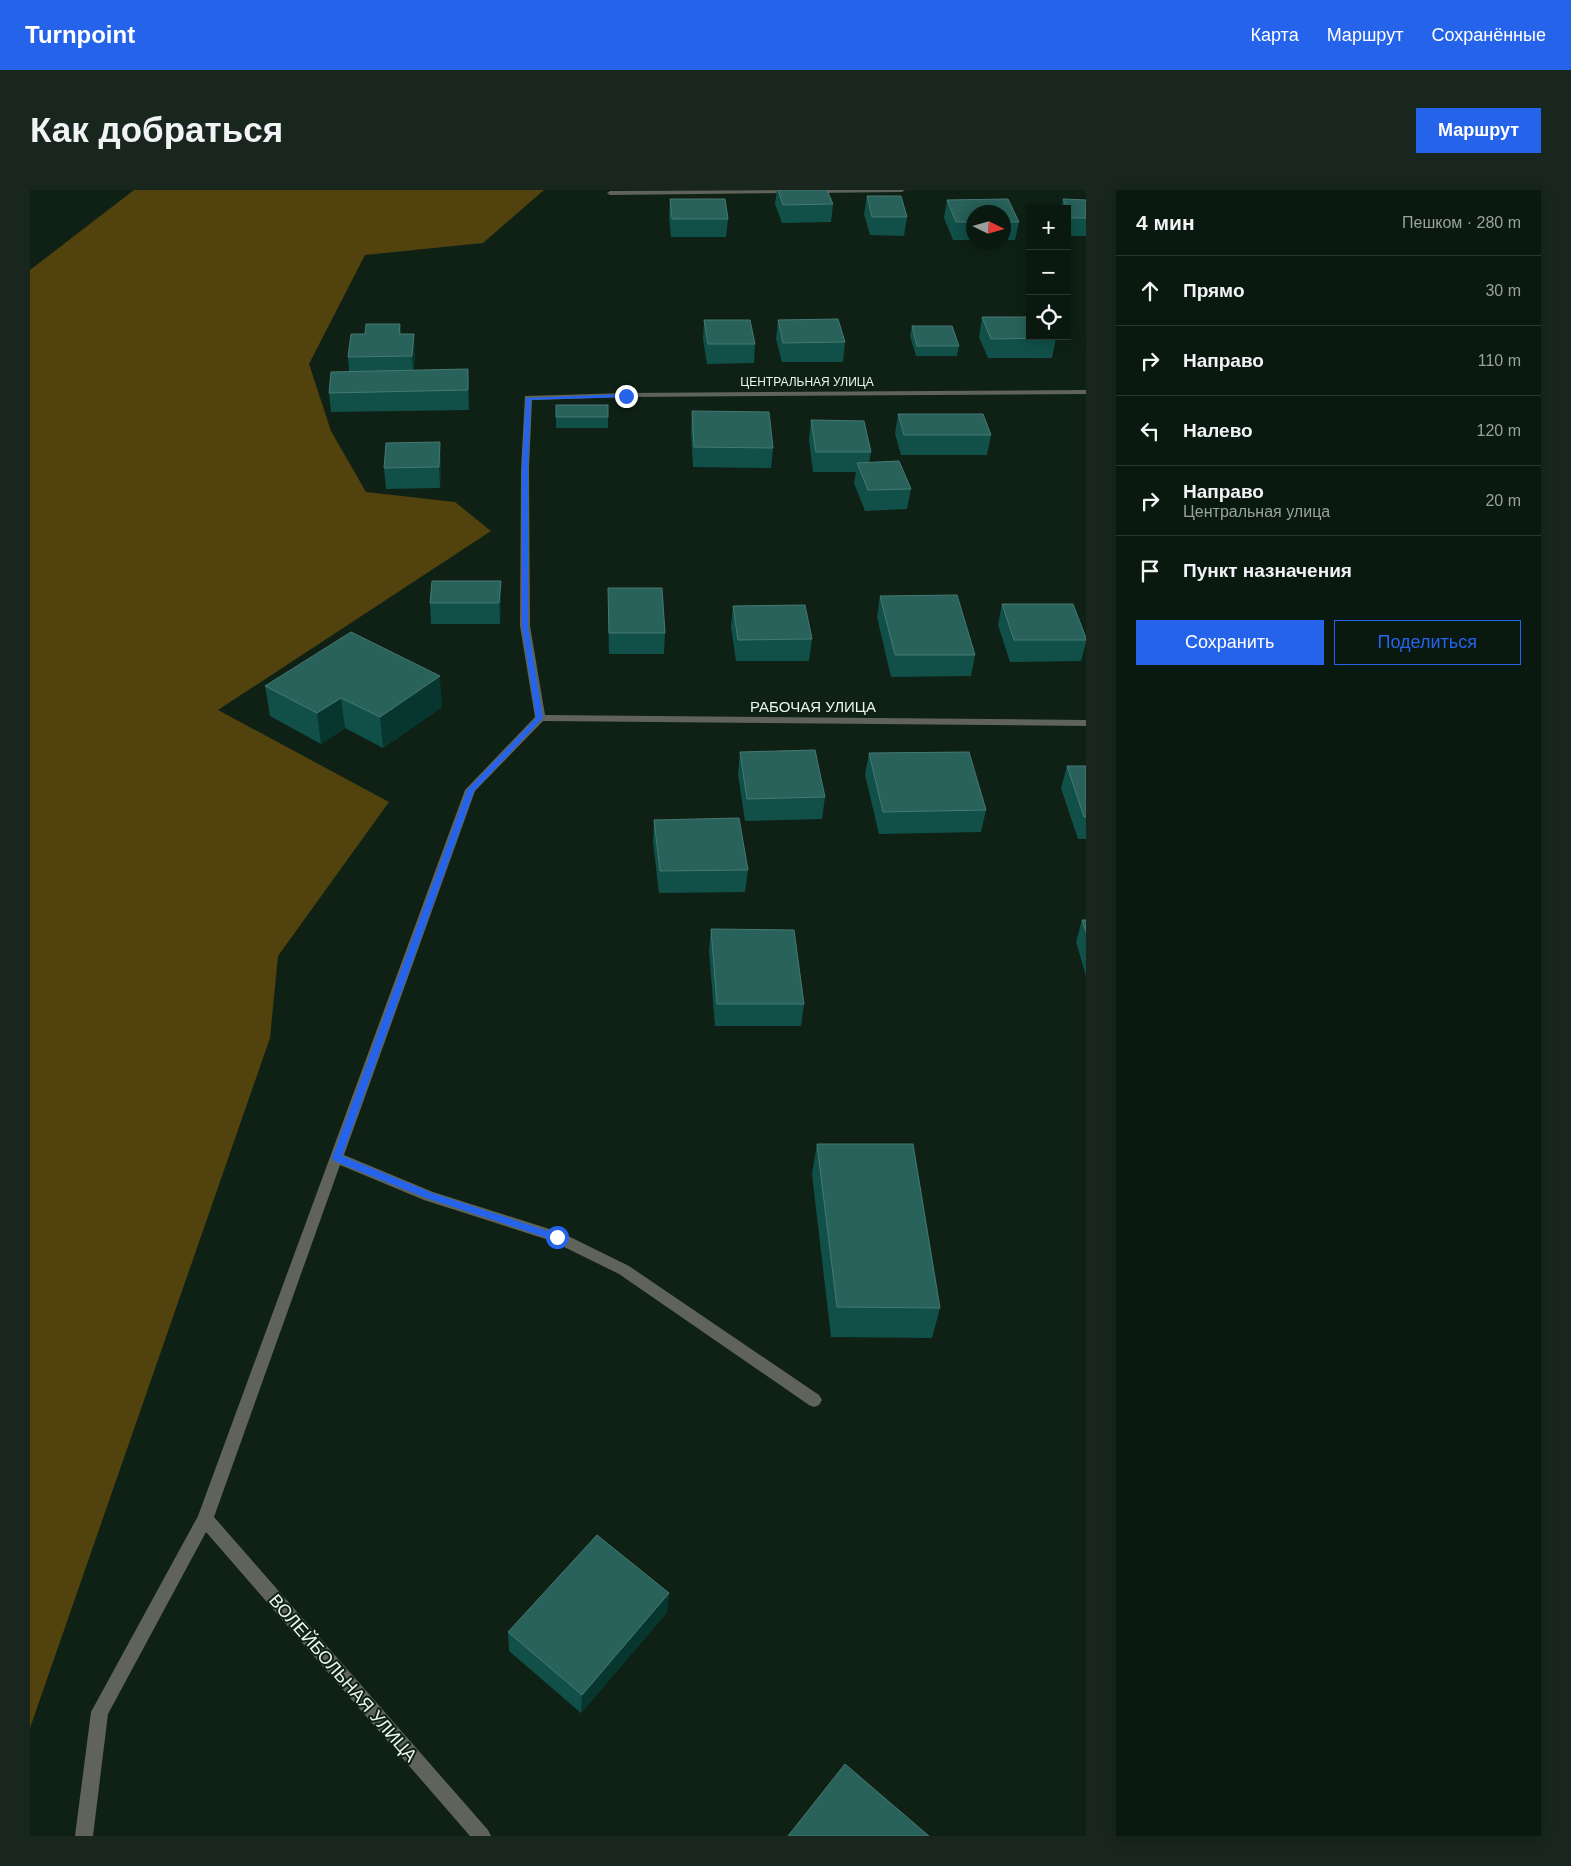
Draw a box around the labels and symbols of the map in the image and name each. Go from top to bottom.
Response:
north arrow [966,205,1011,250]
street label: ЦЕНТРАЛЬНАЯ УЛИЦА [740,375,874,389]
route end [615,385,638,408]
street label: РАБОЧАЯ УЛИЦА [750,698,876,715]
route start [546,1226,569,1249]
street label: ВОЛЕЙБОЛЬНАЯ УЛИЦА [265,1590,422,1766]

